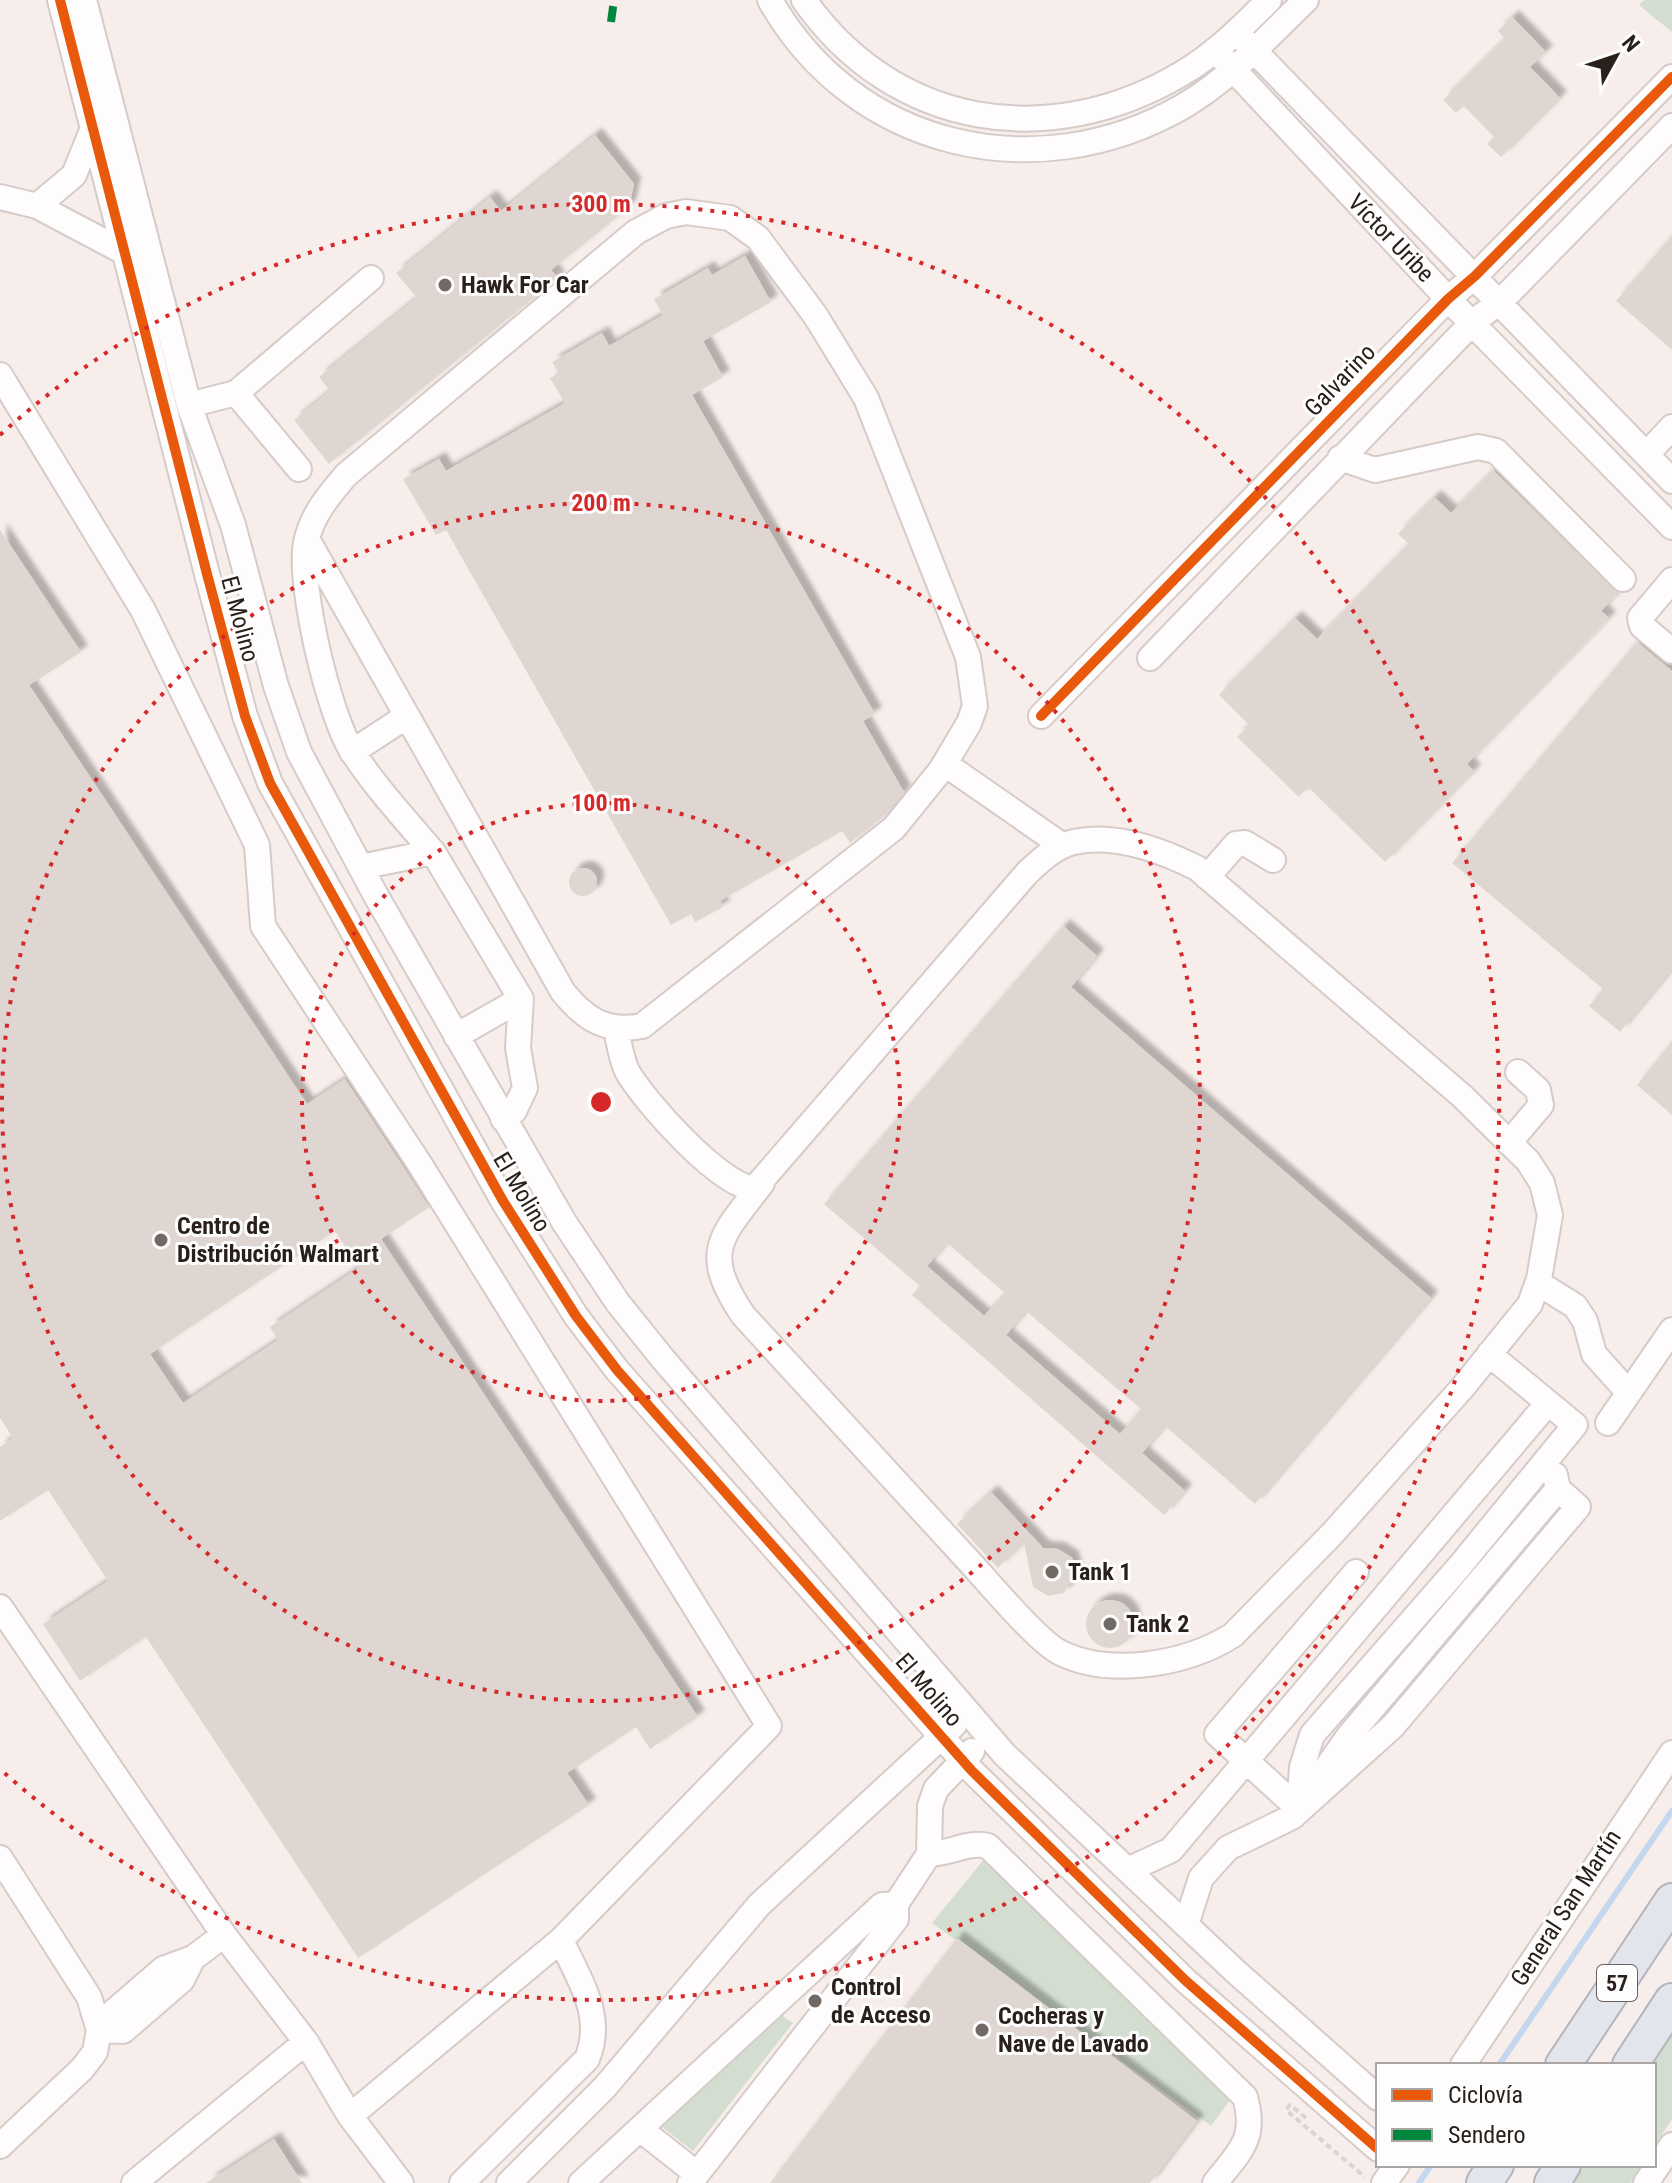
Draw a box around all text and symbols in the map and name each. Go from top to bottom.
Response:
north arrow [1576,16,1656,96]
text: N [1617,30,1645,57]
street label: Víctor Uribe [1342,188,1440,288]
text: 300 m [571,190,631,218]
place label: Hawk For Car [461,271,589,299]
marker: Hawk For Car [436,276,454,294]
street label: Galvarino [1299,338,1381,422]
text: 200 m [571,489,631,517]
street label: El Molino [215,573,265,665]
text: 100 m [571,789,631,817]
centre of rings [587,1088,615,1116]
street label: El Molino [487,1147,557,1237]
place label: Centro de Distribución Walmart [177,1212,379,1268]
marker: Centro de Distribución Walmart [152,1231,170,1249]
place label: Tank 1 [1068,1558,1131,1586]
marker: Tank 1 [1043,1563,1061,1581]
place label: Tank 2 [1126,1610,1189,1638]
marker: Tank 2 [1101,1615,1119,1633]
street label: El Molino [890,1648,968,1732]
street label: General San Martín [1505,1825,1627,1991]
road number: 57 [1597,1965,1637,2001]
place label: Control de Acceso [831,1973,931,2029]
marker: Control de Acceso [806,1992,824,2010]
place label: Cocheras y Nave de Lavado [998,2002,1149,2058]
marker: Cocheras y Nave de Lavado [973,2021,991,2039]
legend [1376,2063,1656,2167]
text: Ciclovía [1448,2081,1523,2109]
text: Sendero [1448,2121,1526,2149]

